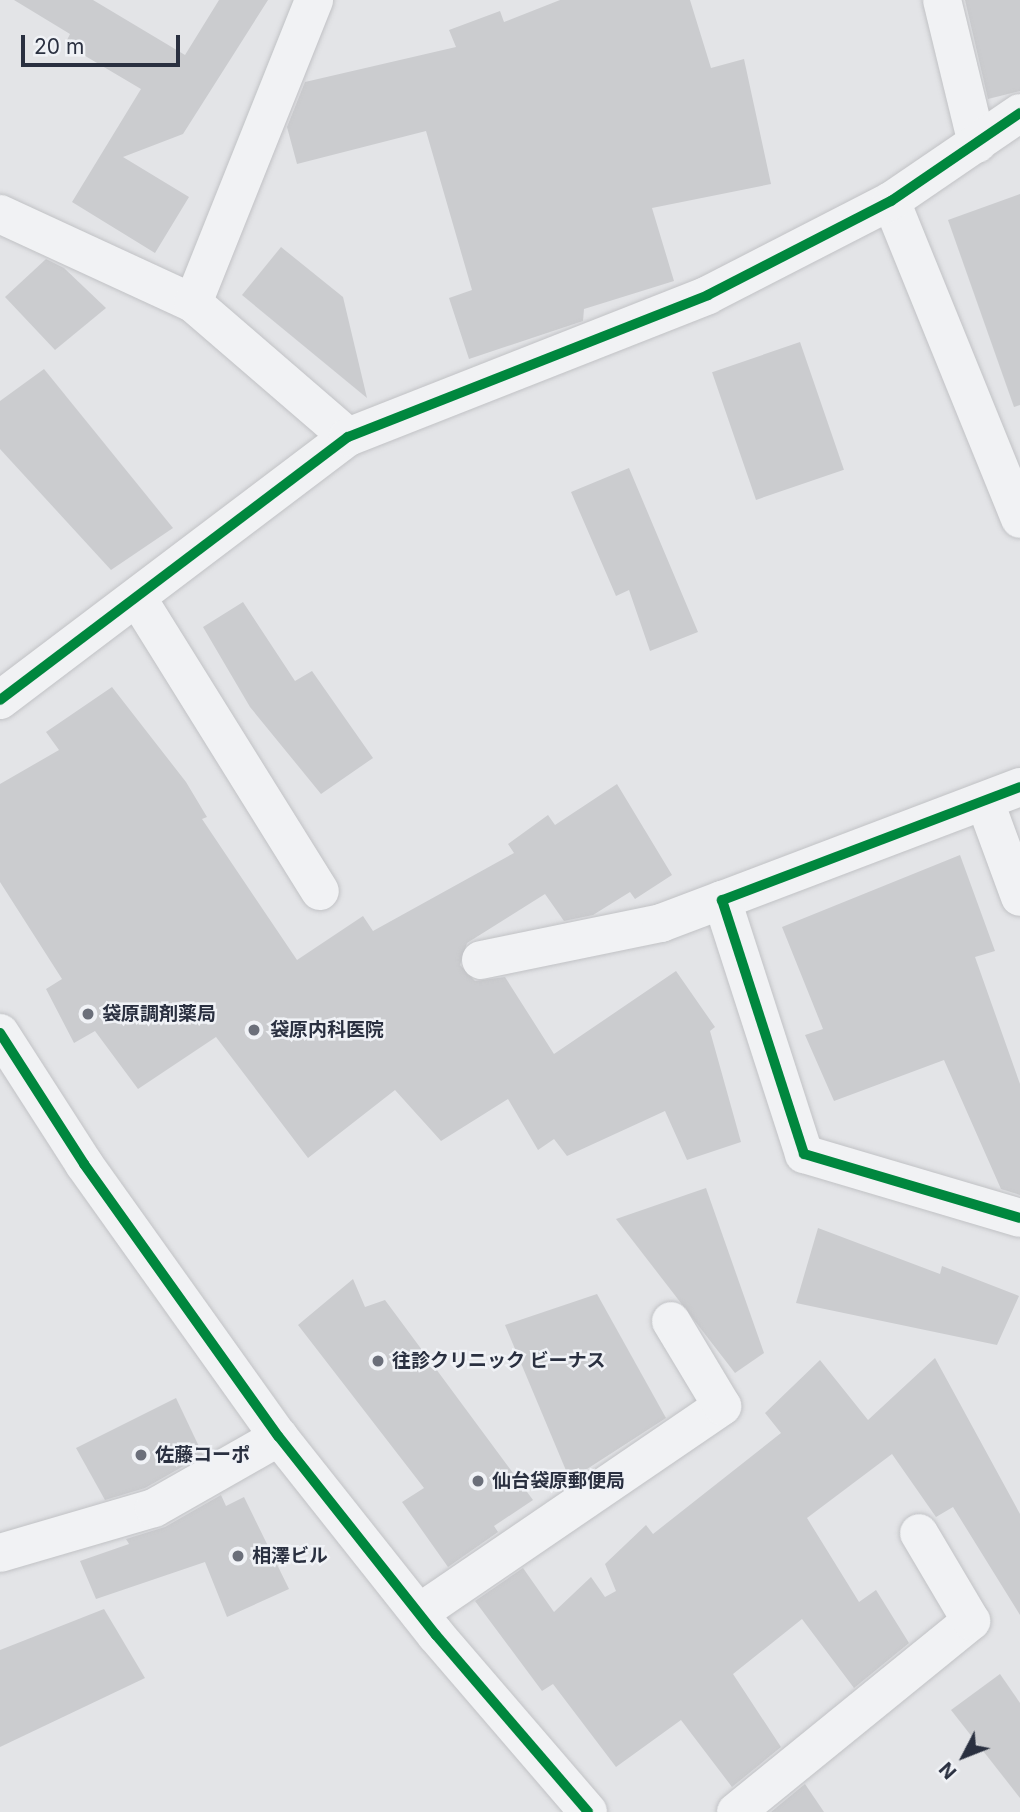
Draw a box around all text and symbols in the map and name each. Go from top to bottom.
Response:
scale bar [24,21,184,65]
text: 20 m [34,34,84,59]
place label: 袋原調剤薬局 [102,1003,216,1025]
marker: 袋原調剤薬局 [80,1006,96,1022]
place label: 袋原内科医院 [270,1019,384,1041]
marker: 袋原内科医院 [244,1020,264,1040]
place label: 往診クリニック ビーナス [392,1350,605,1372]
marker: 往診クリニック ビーナス [370,1353,386,1369]
place label: 佐藤コーポ [155,1444,250,1466]
marker: 佐藤コーポ [133,1447,149,1463]
place label: 仙台袋原郵便局 [492,1470,625,1492]
marker: 仙台袋原郵便局 [470,1473,486,1489]
place label: 相澤ビル [252,1545,328,1567]
marker: 相澤ビル [230,1548,246,1564]
north arrow [929,1721,999,1791]
text: N [935,1757,961,1783]

